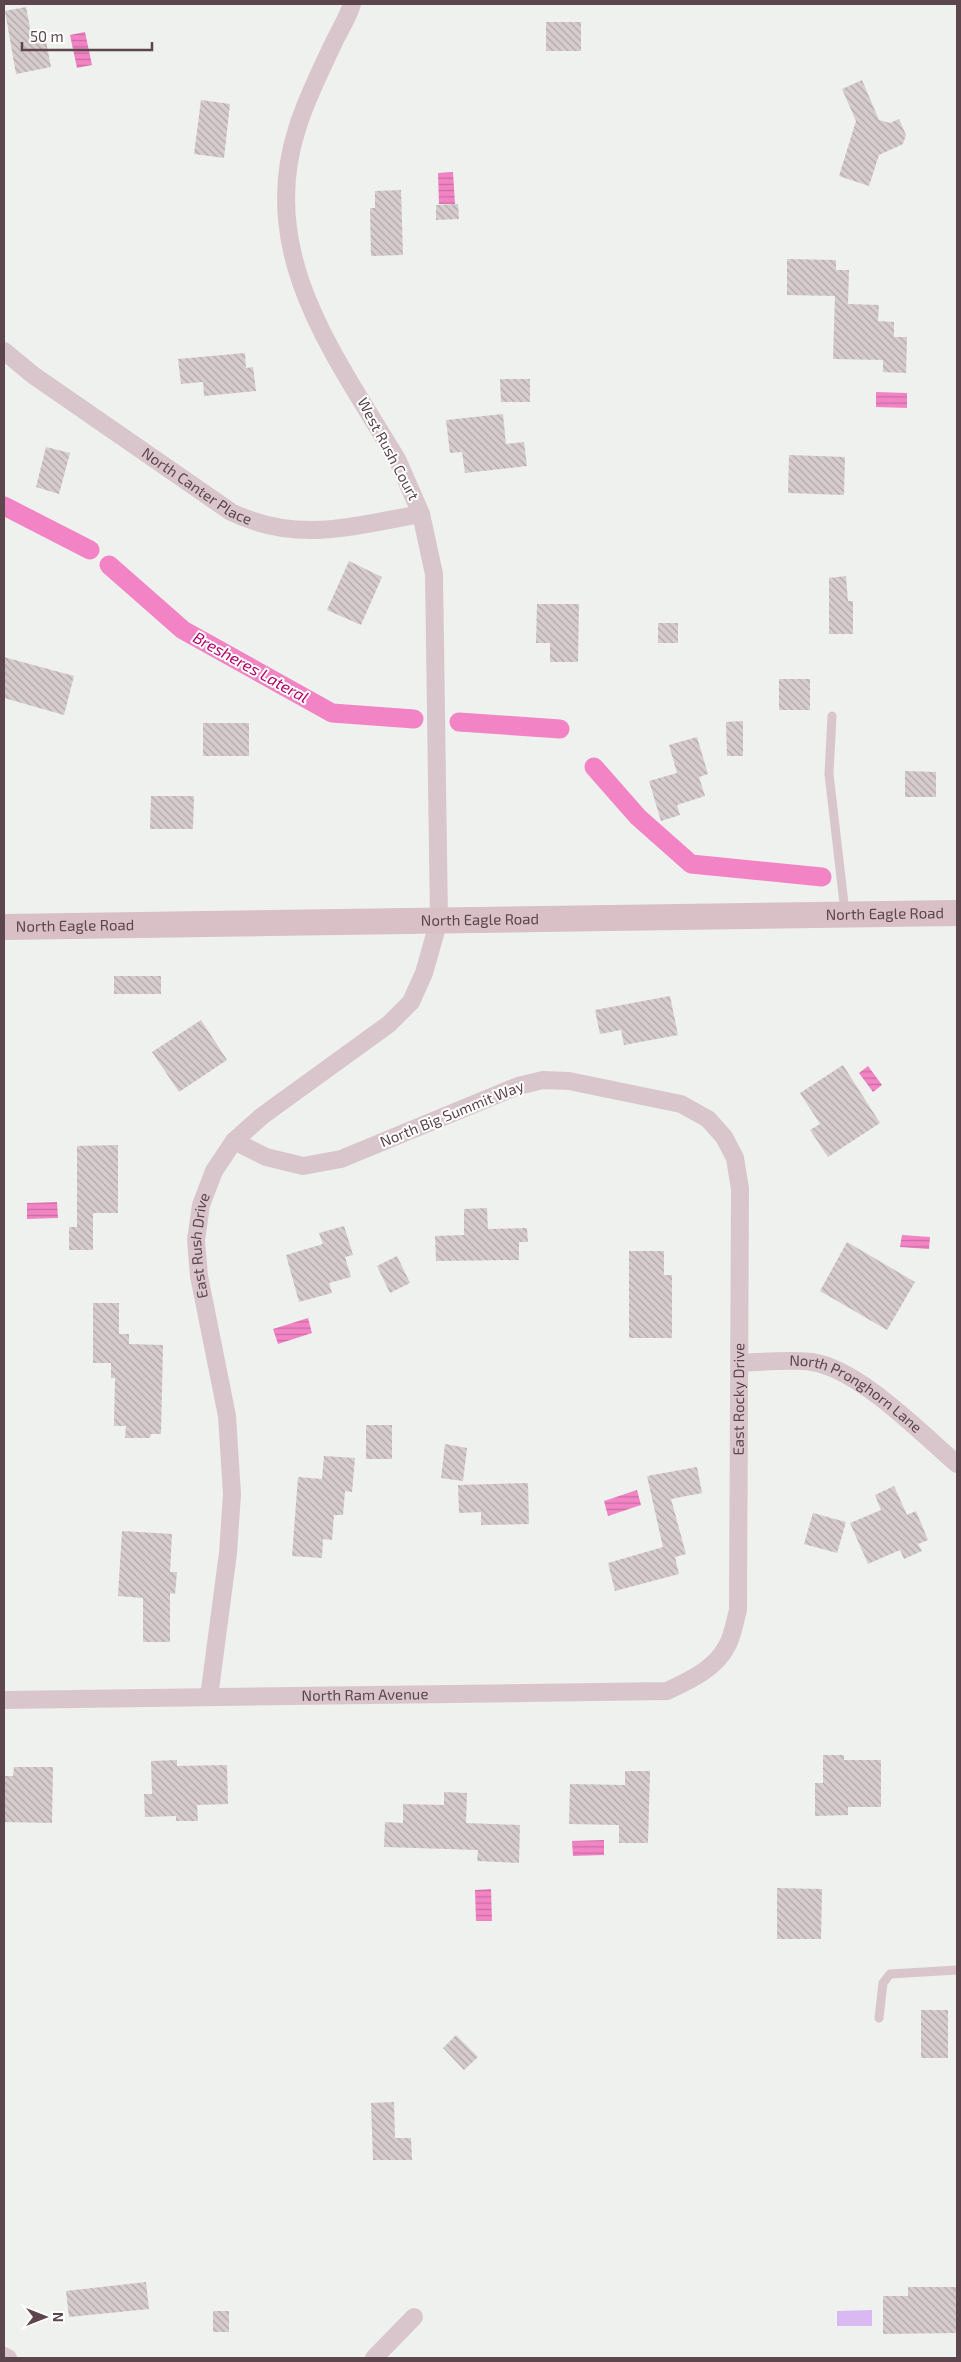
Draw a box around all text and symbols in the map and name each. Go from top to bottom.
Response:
scale bar [22,20,152,52]
text: 50 m [30,27,64,45]
street label: West Rush Court [354,394,424,503]
street label: North Canter Place [139,443,255,528]
water label: Bresheres Lateral [190,627,312,706]
street label: North Eagle Road [826,903,944,923]
street label: North Eagle Road [421,909,539,929]
street label: North Eagle Road [16,915,134,935]
street label: North Big Summit Way [377,1076,526,1150]
street label: East Rush Drive [186,1190,213,1300]
street label: East Rocky Drive [729,1343,747,1456]
street label: North Pronghorn Lane [789,1351,926,1436]
street label: North Ram Avenue [301,1684,429,1704]
north arrow [20,2292,70,2342]
text: N [50,2312,67,2322]

